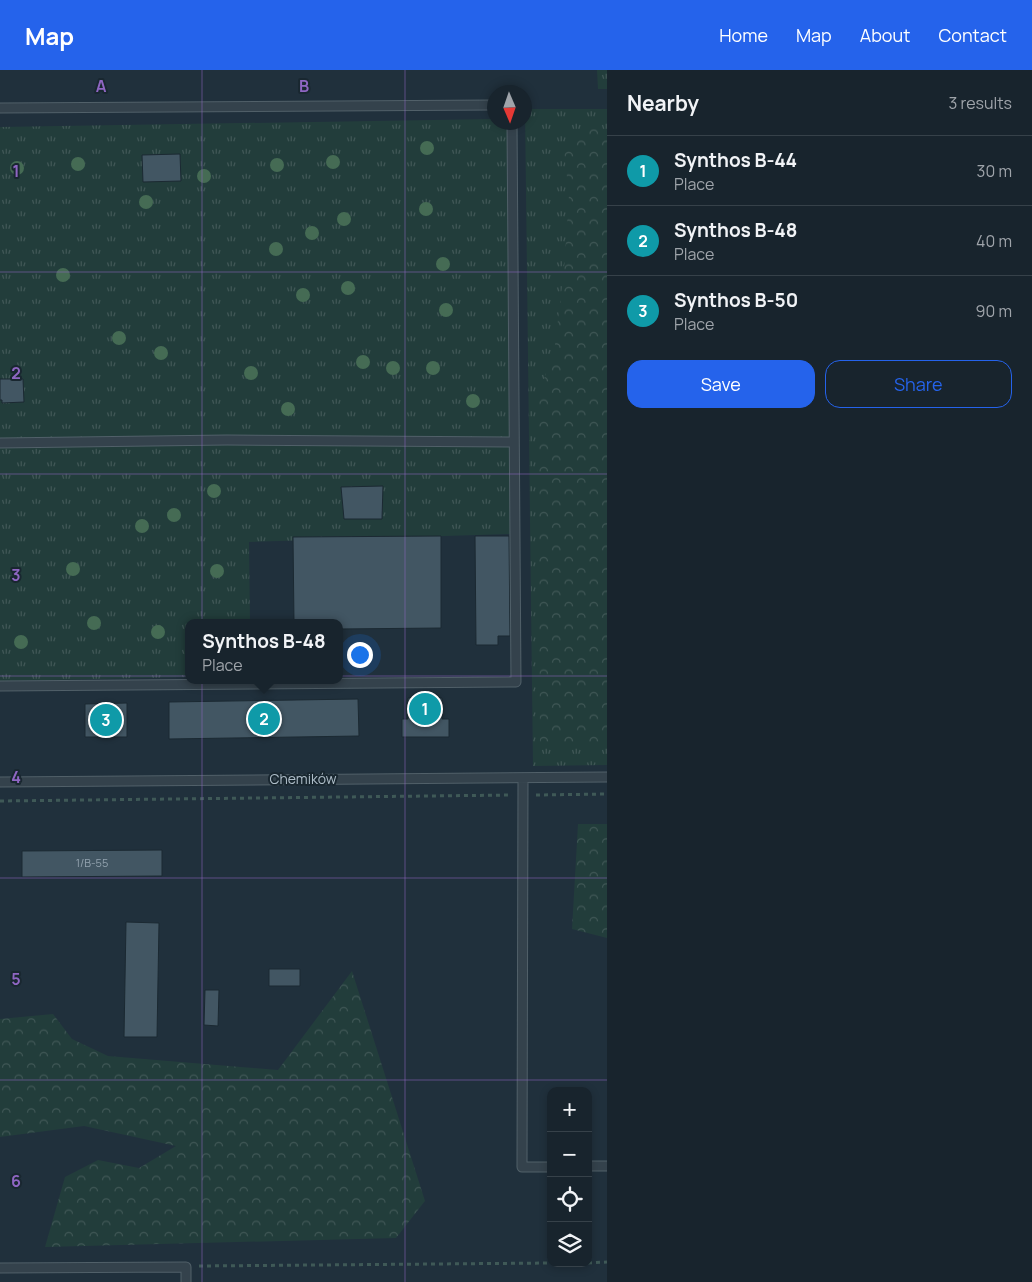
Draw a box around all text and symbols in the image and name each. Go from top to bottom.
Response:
text: Map [25,19,74,52]
text: Home [719,23,768,47]
text: Map [796,23,832,47]
text: About [860,23,910,47]
text: Contact [938,23,1007,47]
text: A [96,75,107,97]
text: B [299,75,309,97]
north arrow [487,85,532,130]
text: Nearby [627,89,699,117]
text: 3 results [949,92,1012,114]
text: Synthos B-44 [674,147,797,173]
text: 1 [12,160,20,182]
text: 1 [639,160,647,182]
text: 30 m [977,160,1012,182]
text: Place [674,173,714,195]
text: Synthos B-48 [674,217,797,243]
text: 2 [638,230,648,252]
text: 40 m [976,230,1012,252]
text: Place [674,243,714,265]
text: Synthos B-50 [674,287,798,313]
text: 3 [638,300,648,322]
text: 90 m [976,300,1012,322]
text: Place [674,313,714,335]
button: Save [627,360,815,408]
button: Share [825,360,1012,408]
text: 2 [11,362,21,384]
text: 3 [11,564,21,586]
popup [185,619,343,684]
text: Synthos B-48 [202,628,326,654]
your location [347,642,373,668]
text: Place [202,654,243,676]
pin: 1 [409,690,441,728]
pin: 2 [248,700,280,738]
pin: 3 [90,701,122,739]
text: 4 [11,766,21,788]
street label: Chemików [270,769,337,788]
house number: 1/B-55 [76,855,108,870]
text: 5 [11,968,21,990]
map controls [547,1087,592,1267]
button: + [547,1087,592,1132]
button: − [547,1132,592,1177]
text: 6 [11,1170,21,1192]
button: locate [547,1177,592,1222]
button: layers [547,1222,592,1267]

